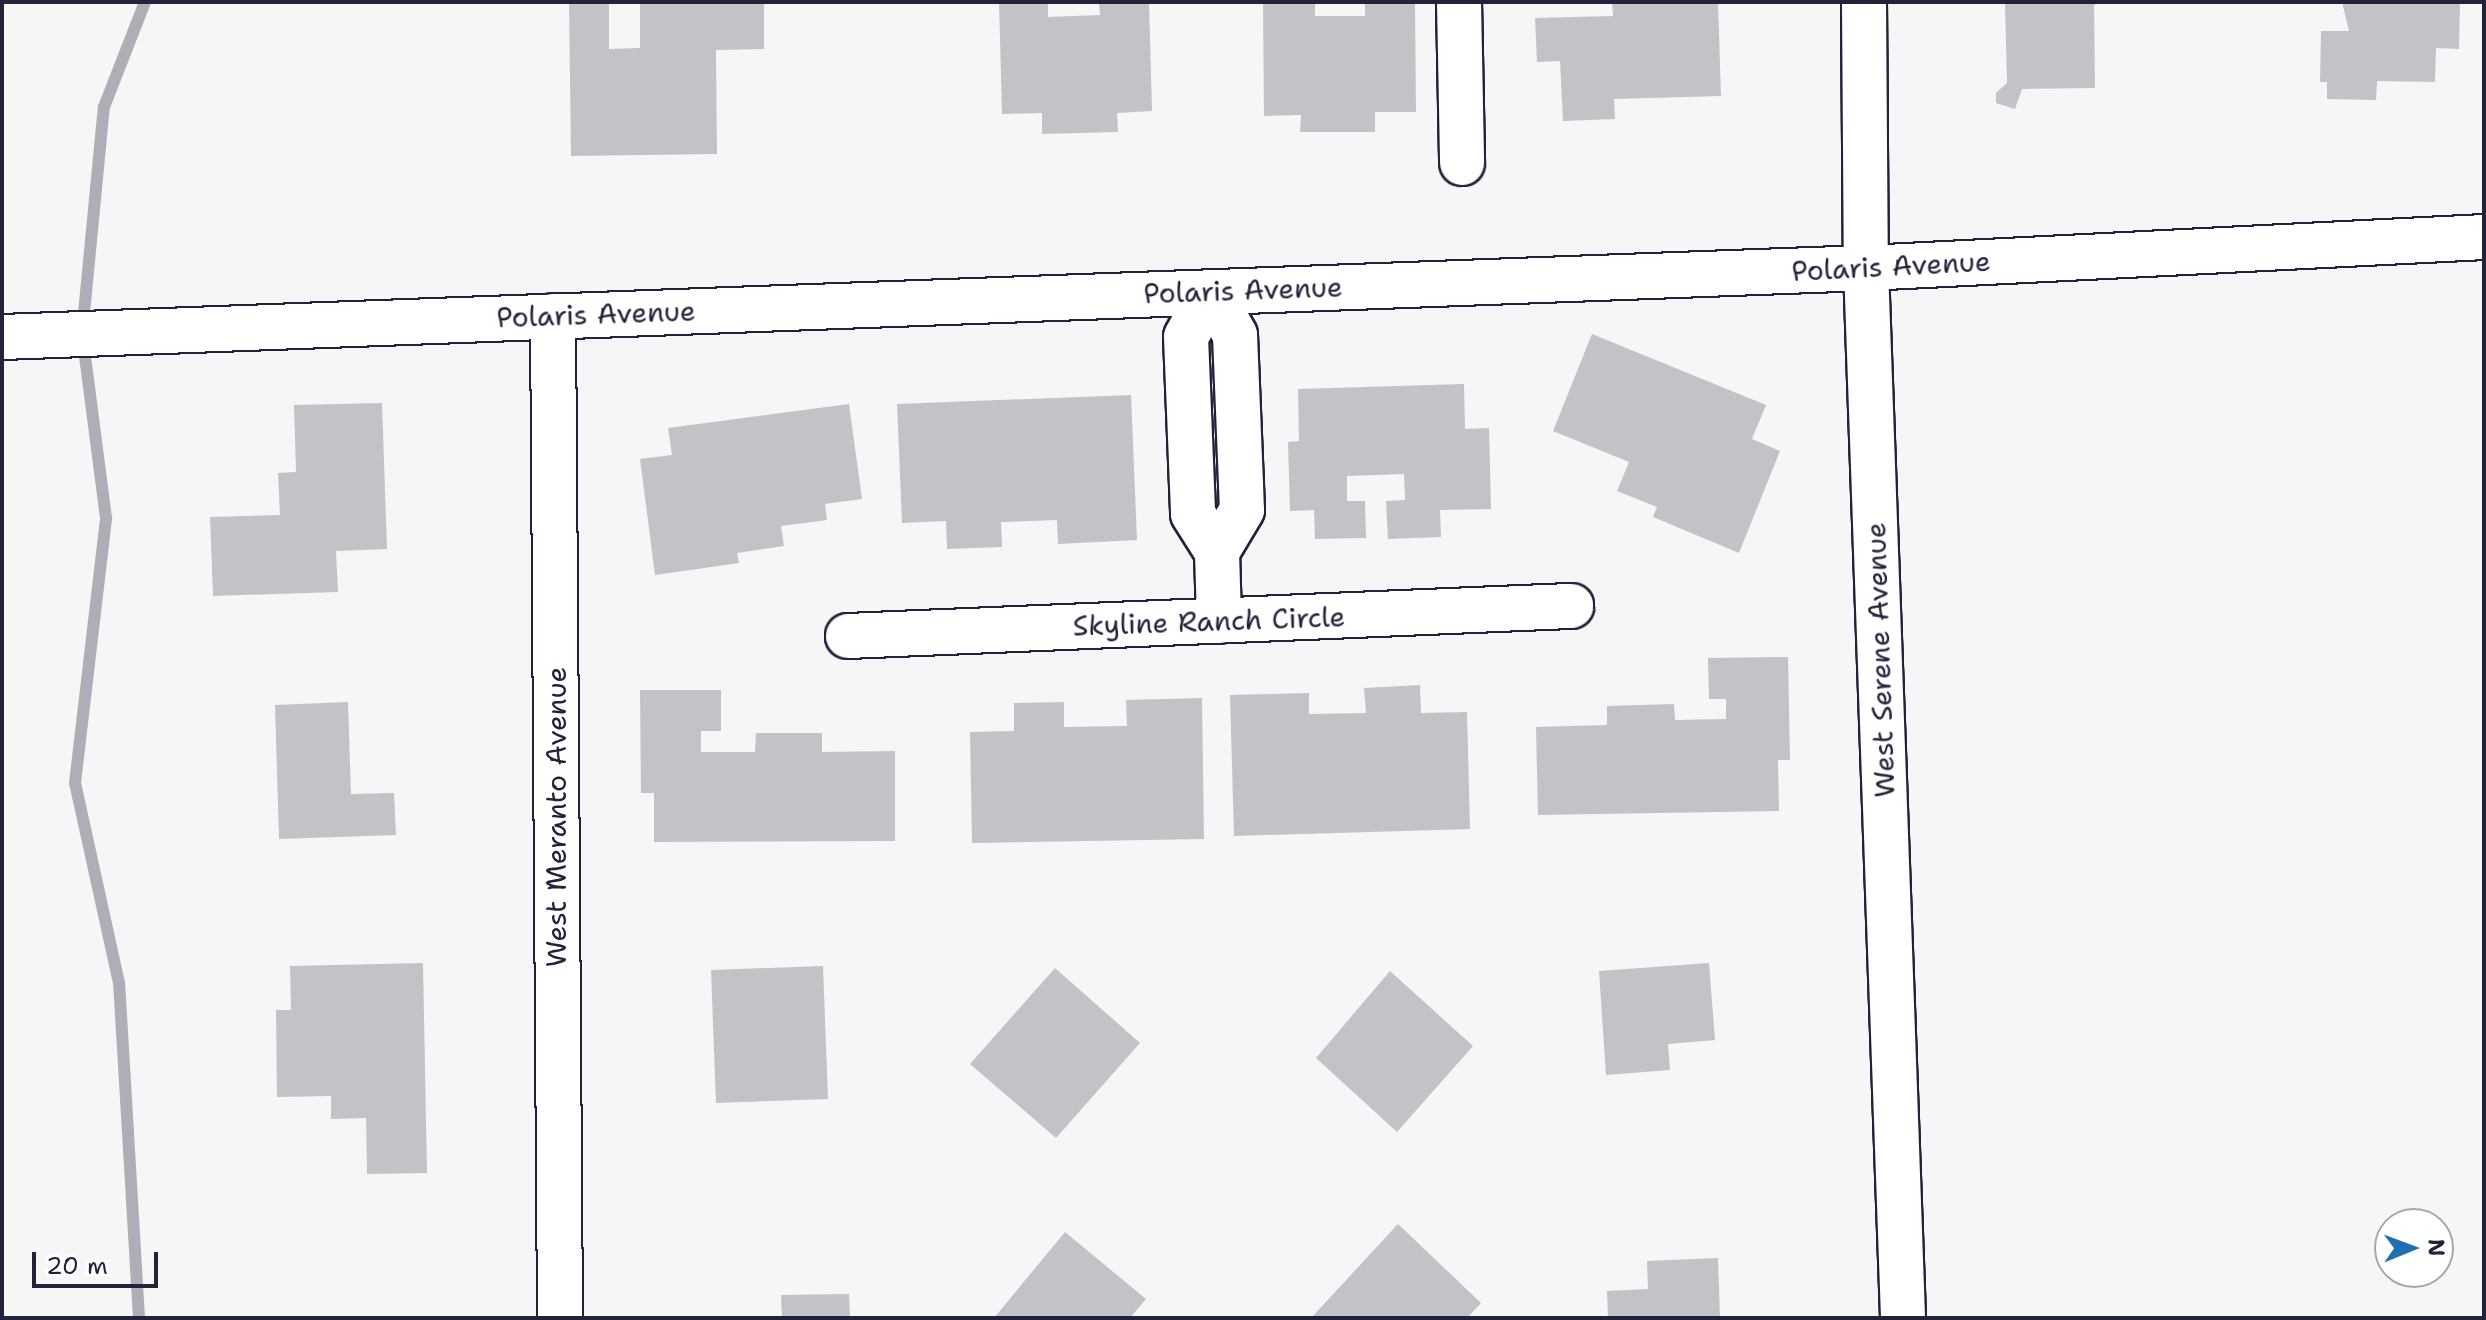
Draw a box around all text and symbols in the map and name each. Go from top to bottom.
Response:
street label: Polaris Avenue [1791,244,1991,288]
street label: Polaris Avenue [1143,270,1343,310]
street label: Polaris Avenue [496,294,696,334]
street label: West Serene Avenue [1858,522,1902,798]
street label: Skyline Ranch Circle [1072,599,1346,643]
street label: West Meranto Avenue [539,667,573,967]
north arrow [2374,1208,2454,1288]
scale bar [36,1236,162,1286]
text: N [2422,1239,2451,1257]
text: 20 m [46,1250,108,1282]

